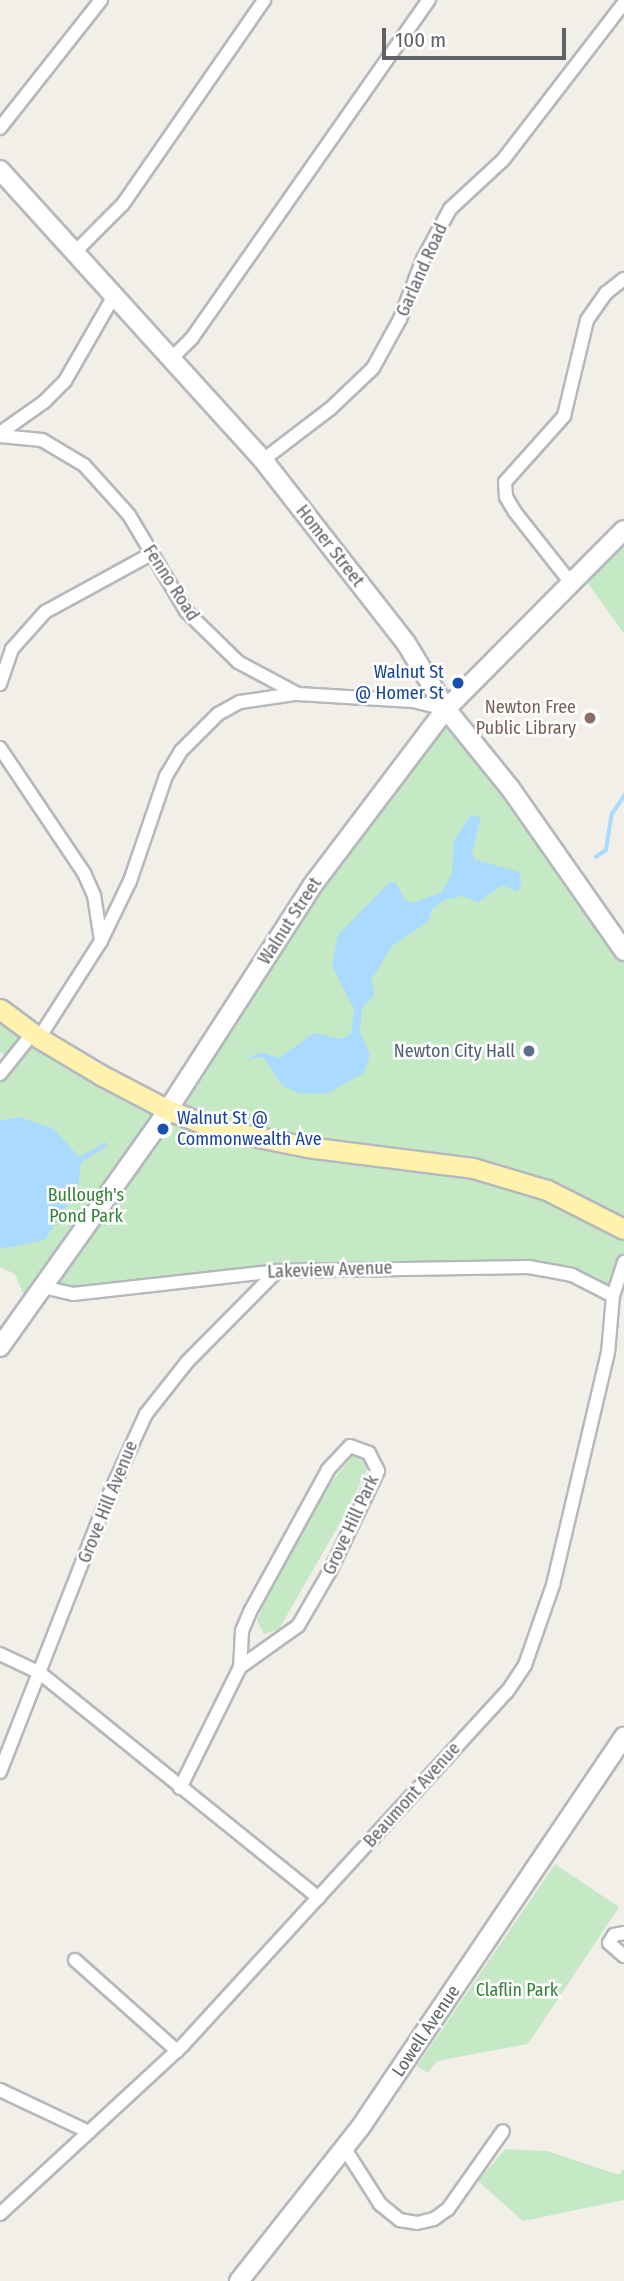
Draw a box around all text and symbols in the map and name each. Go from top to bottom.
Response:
scale bar [386,14,570,58]
text: 100 m [395,27,446,53]
street label: Garland Road [392,220,452,320]
street label: Homer Street [291,501,369,591]
street label: Fenno Road [138,541,204,625]
place label: Walnut St @ Homer St [355,662,444,704]
marker: Walnut St @ Homer St [450,675,466,691]
place label: Newton Free Public Library [476,697,576,740]
marker: Newton Free Public Library [582,710,598,726]
street label: Walnut Street [254,873,326,969]
place label: Newton City Hall [394,1040,515,1062]
marker: Newton City Hall [521,1043,537,1059]
place label: Walnut St @ Commonwealth Ave [177,1108,322,1150]
marker: Walnut St @ Commonwealth Ave [155,1121,171,1137]
park label: Bullough's Pond Park [48,1185,124,1228]
street label: Lakeview Avenue [267,1257,393,1283]
street label: Grove Hill Avenue [74,1438,142,1566]
street label: Grove Hill Park [318,1472,384,1578]
street label: Beaumont Avenue [359,1738,465,1852]
park label: Claflin Park [476,1979,558,2001]
street label: Lowell Avenue [388,1981,464,2081]

